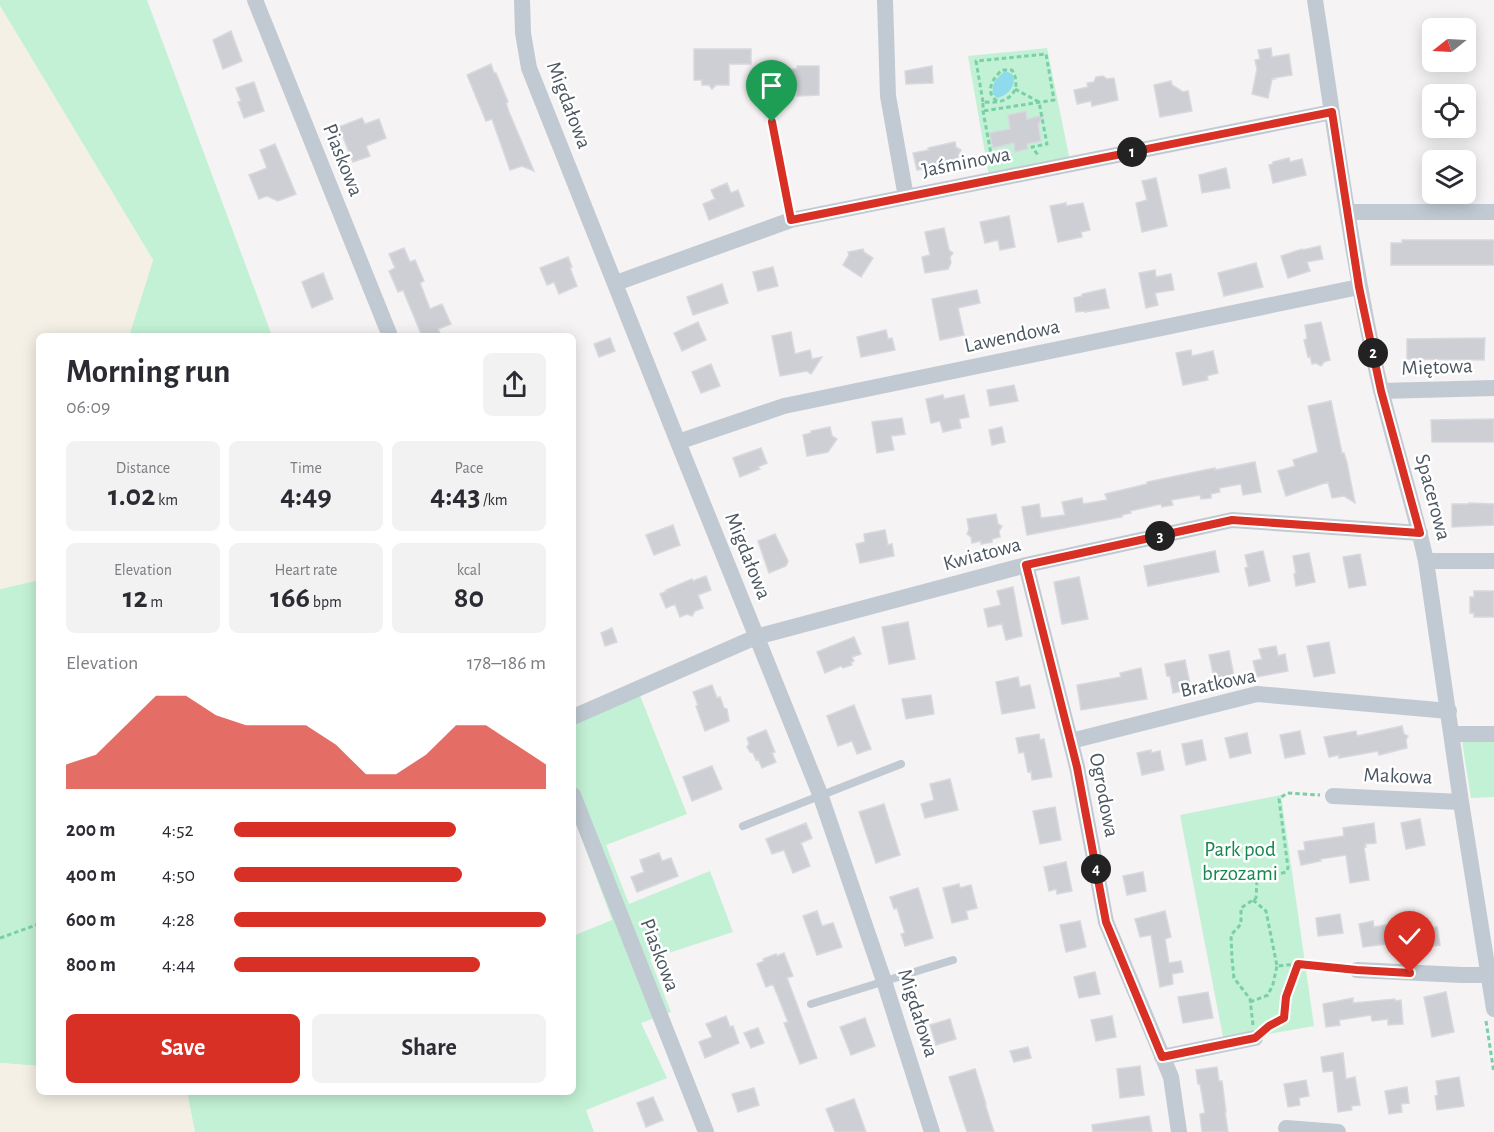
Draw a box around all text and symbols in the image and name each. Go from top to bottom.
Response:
north arrow [1422,18,1476,72]
map controls [1422,18,1476,204]
street label: Migdałowa [543,59,595,152]
pin [746,60,797,122]
icon: arrive [755,69,788,102]
button: locate [1422,84,1476,138]
street label: Piaskowa [319,121,367,200]
pin: 1 [1117,137,1147,167]
street label: Jaśminowa [920,143,1012,181]
text: 1 [1129,144,1135,160]
button: layers [1422,150,1476,204]
street label: Lawendowa [962,316,1062,356]
pin: 2 [1358,338,1388,368]
text: 2 [1369,345,1377,361]
button: share [483,353,546,416]
street label: Miętowa [1401,355,1473,379]
text: Morning run [66,356,230,389]
text: 06:09 [66,397,111,417]
street label: Spacerowa [1411,452,1455,543]
text: Distance [116,460,170,476]
text: Time [290,460,322,476]
text: Pace [455,460,483,476]
text: 1.02 [108,481,155,511]
text: 4:49 [280,481,332,511]
text: 4:43 [430,481,480,511]
text: km [155,492,178,508]
text: /km [480,492,508,508]
street label: Migdałowa [721,510,775,603]
pin: 3 [1145,521,1175,551]
text: 3 [1157,528,1163,544]
street label: Kwiatowa [941,533,1024,574]
text: Elevation [114,562,172,578]
text: Heart rate [275,562,337,578]
text: kcal [457,562,481,578]
text: 12 [123,583,148,613]
text: 166 [270,583,310,613]
text: 80 [454,583,484,613]
text: m [148,594,163,610]
text: bpm [310,594,342,610]
text: Elevation [66,653,138,673]
text: 178–186 m [467,653,546,673]
street label: Bratkowa [1178,665,1258,701]
street label: Ogrodowa [1086,751,1122,839]
street label: Makowa [1363,764,1433,788]
text: 200 m [66,820,115,840]
text: 4:52 [162,820,194,840]
park label: Park pod brzozami [1202,839,1278,884]
pin: 4 [1081,854,1111,884]
text: 4 [1092,861,1100,877]
text: 400 m [66,865,116,885]
text: 4:50 [162,865,195,885]
text: 600 m [66,910,116,930]
text: 4:28 [162,910,195,930]
pin [1384,911,1435,973]
street label: Piaskowa [637,916,684,995]
icon: check [1393,920,1426,953]
text: 800 m [66,955,116,975]
text: 4:44 [162,955,195,975]
street label: Migdałowa [894,966,942,1060]
button: Save [66,1014,300,1083]
button: Share [312,1014,546,1083]

